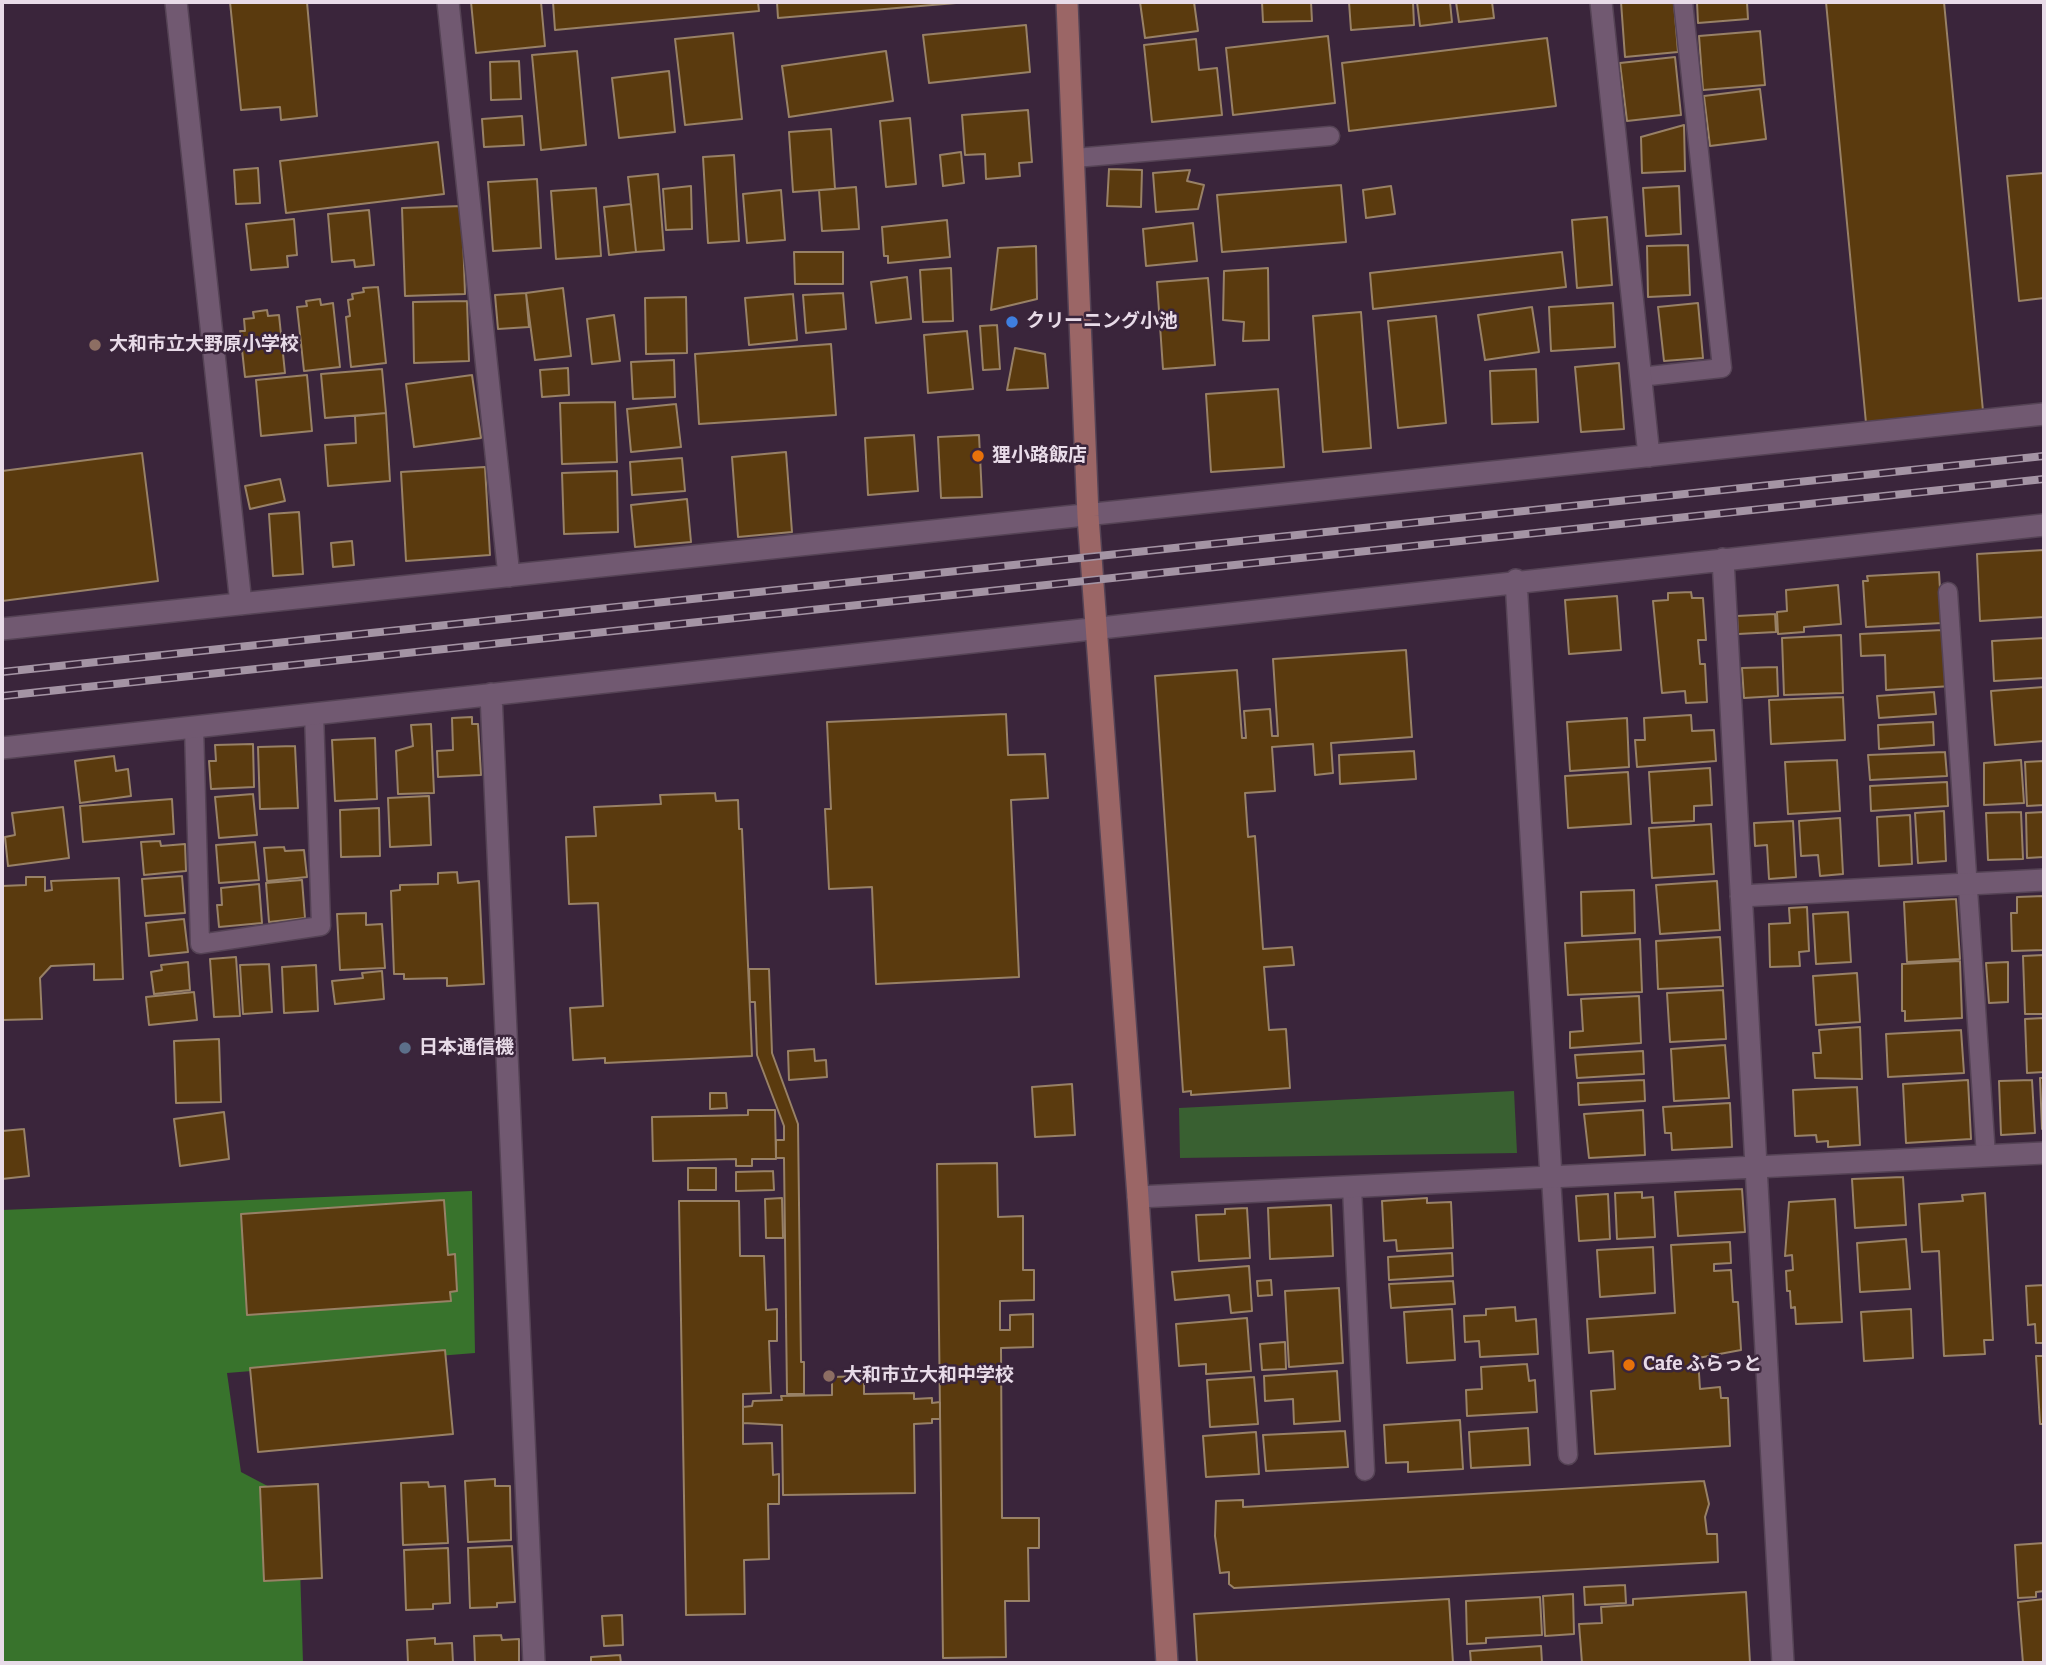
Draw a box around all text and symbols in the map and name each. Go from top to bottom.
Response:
place label: クリーニング小池 [1026,311,1178,333]
marker: クリーニング小池 [1004,314,1020,330]
place label: 大和市立大野原小学校 [109,334,299,356]
marker: 大和市立大野原小学校 [87,337,103,353]
place label: 狸小路飯店 [992,445,1087,467]
marker: 狸小路飯店 [970,448,986,464]
place label: 日本通信機 [419,1037,514,1059]
marker: 日本通信機 [397,1040,413,1056]
place label: Cafe ふらっと [1643,1354,1762,1376]
marker: Cafe ふらっと [1621,1357,1637,1373]
place label: 大和市立大和中学校 [843,1365,1014,1387]
marker: 大和市立大和中学校 [821,1368,837,1384]

